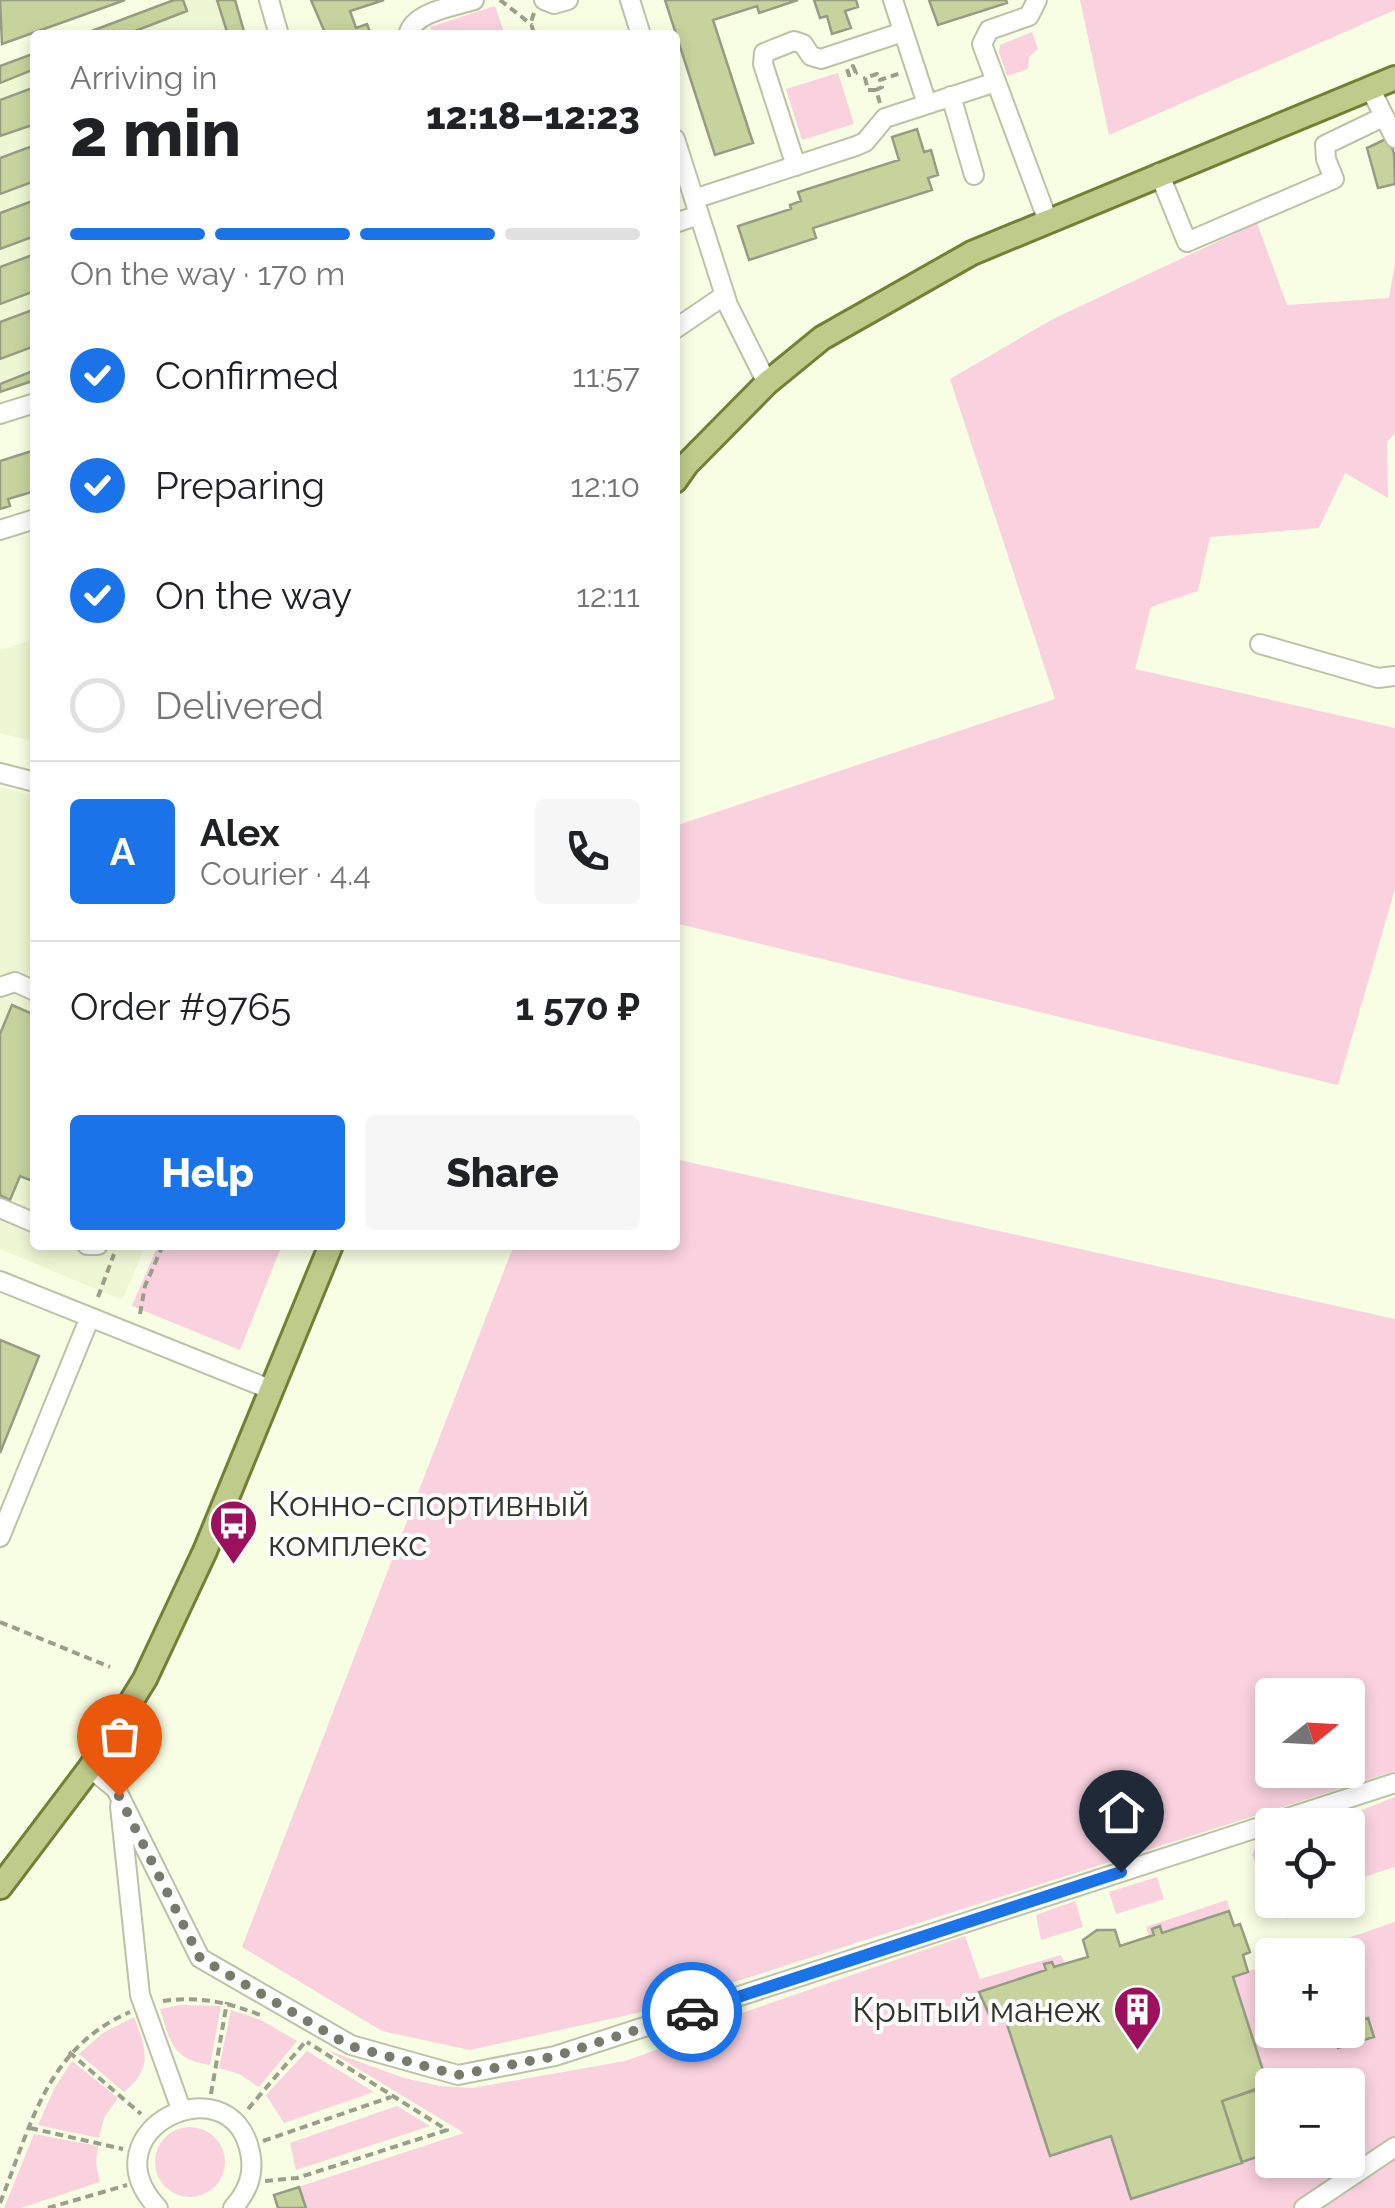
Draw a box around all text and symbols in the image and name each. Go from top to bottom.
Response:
text: Arriving in [70,59,217,96]
text: 12:18–12:23 [426,93,640,138]
text: 2 min [70,95,241,171]
text: On the way · 170 m [70,255,345,292]
icon: check [70,348,125,403]
text: Confirmed [155,353,339,398]
text: 11:57 [572,357,640,394]
icon: check [70,458,125,513]
text: Preparing [155,463,325,508]
text: 12:10 [570,467,640,504]
icon: check [70,568,125,623]
text: On the way [155,573,352,618]
text: 12:11 [576,577,640,614]
text: Delivered [155,683,324,728]
button: phone [535,799,640,904]
text: Alex [200,810,280,855]
text: A [110,829,135,874]
text: Courier · 4.4 [200,855,371,892]
text: Order #9765 [70,984,291,1029]
text: 1 570 ₽ [515,984,640,1029]
button: Help [70,1115,345,1230]
button: Share [365,1115,640,1230]
place label: Конно-спортивный комплекс [268,1483,589,1564]
bus stop icon: Конно-спортивный комплекс [207,1498,259,1566]
north arrow [1255,1678,1365,1788]
map controls [1255,1678,1365,2178]
pin [77,1694,162,1797]
icon: bag [92,1709,147,1764]
pin [1079,1770,1164,1873]
icon: home [1094,1785,1149,1840]
button: locate [1255,1808,1365,1918]
button: + [1255,1938,1365,2048]
courier [642,1962,742,2062]
building icon: Крытый манеж [1111,1984,1163,2052]
icon: car [665,1985,720,2040]
place label: Крытый манеж [852,1989,1102,2030]
button: − [1255,2068,1365,2178]

